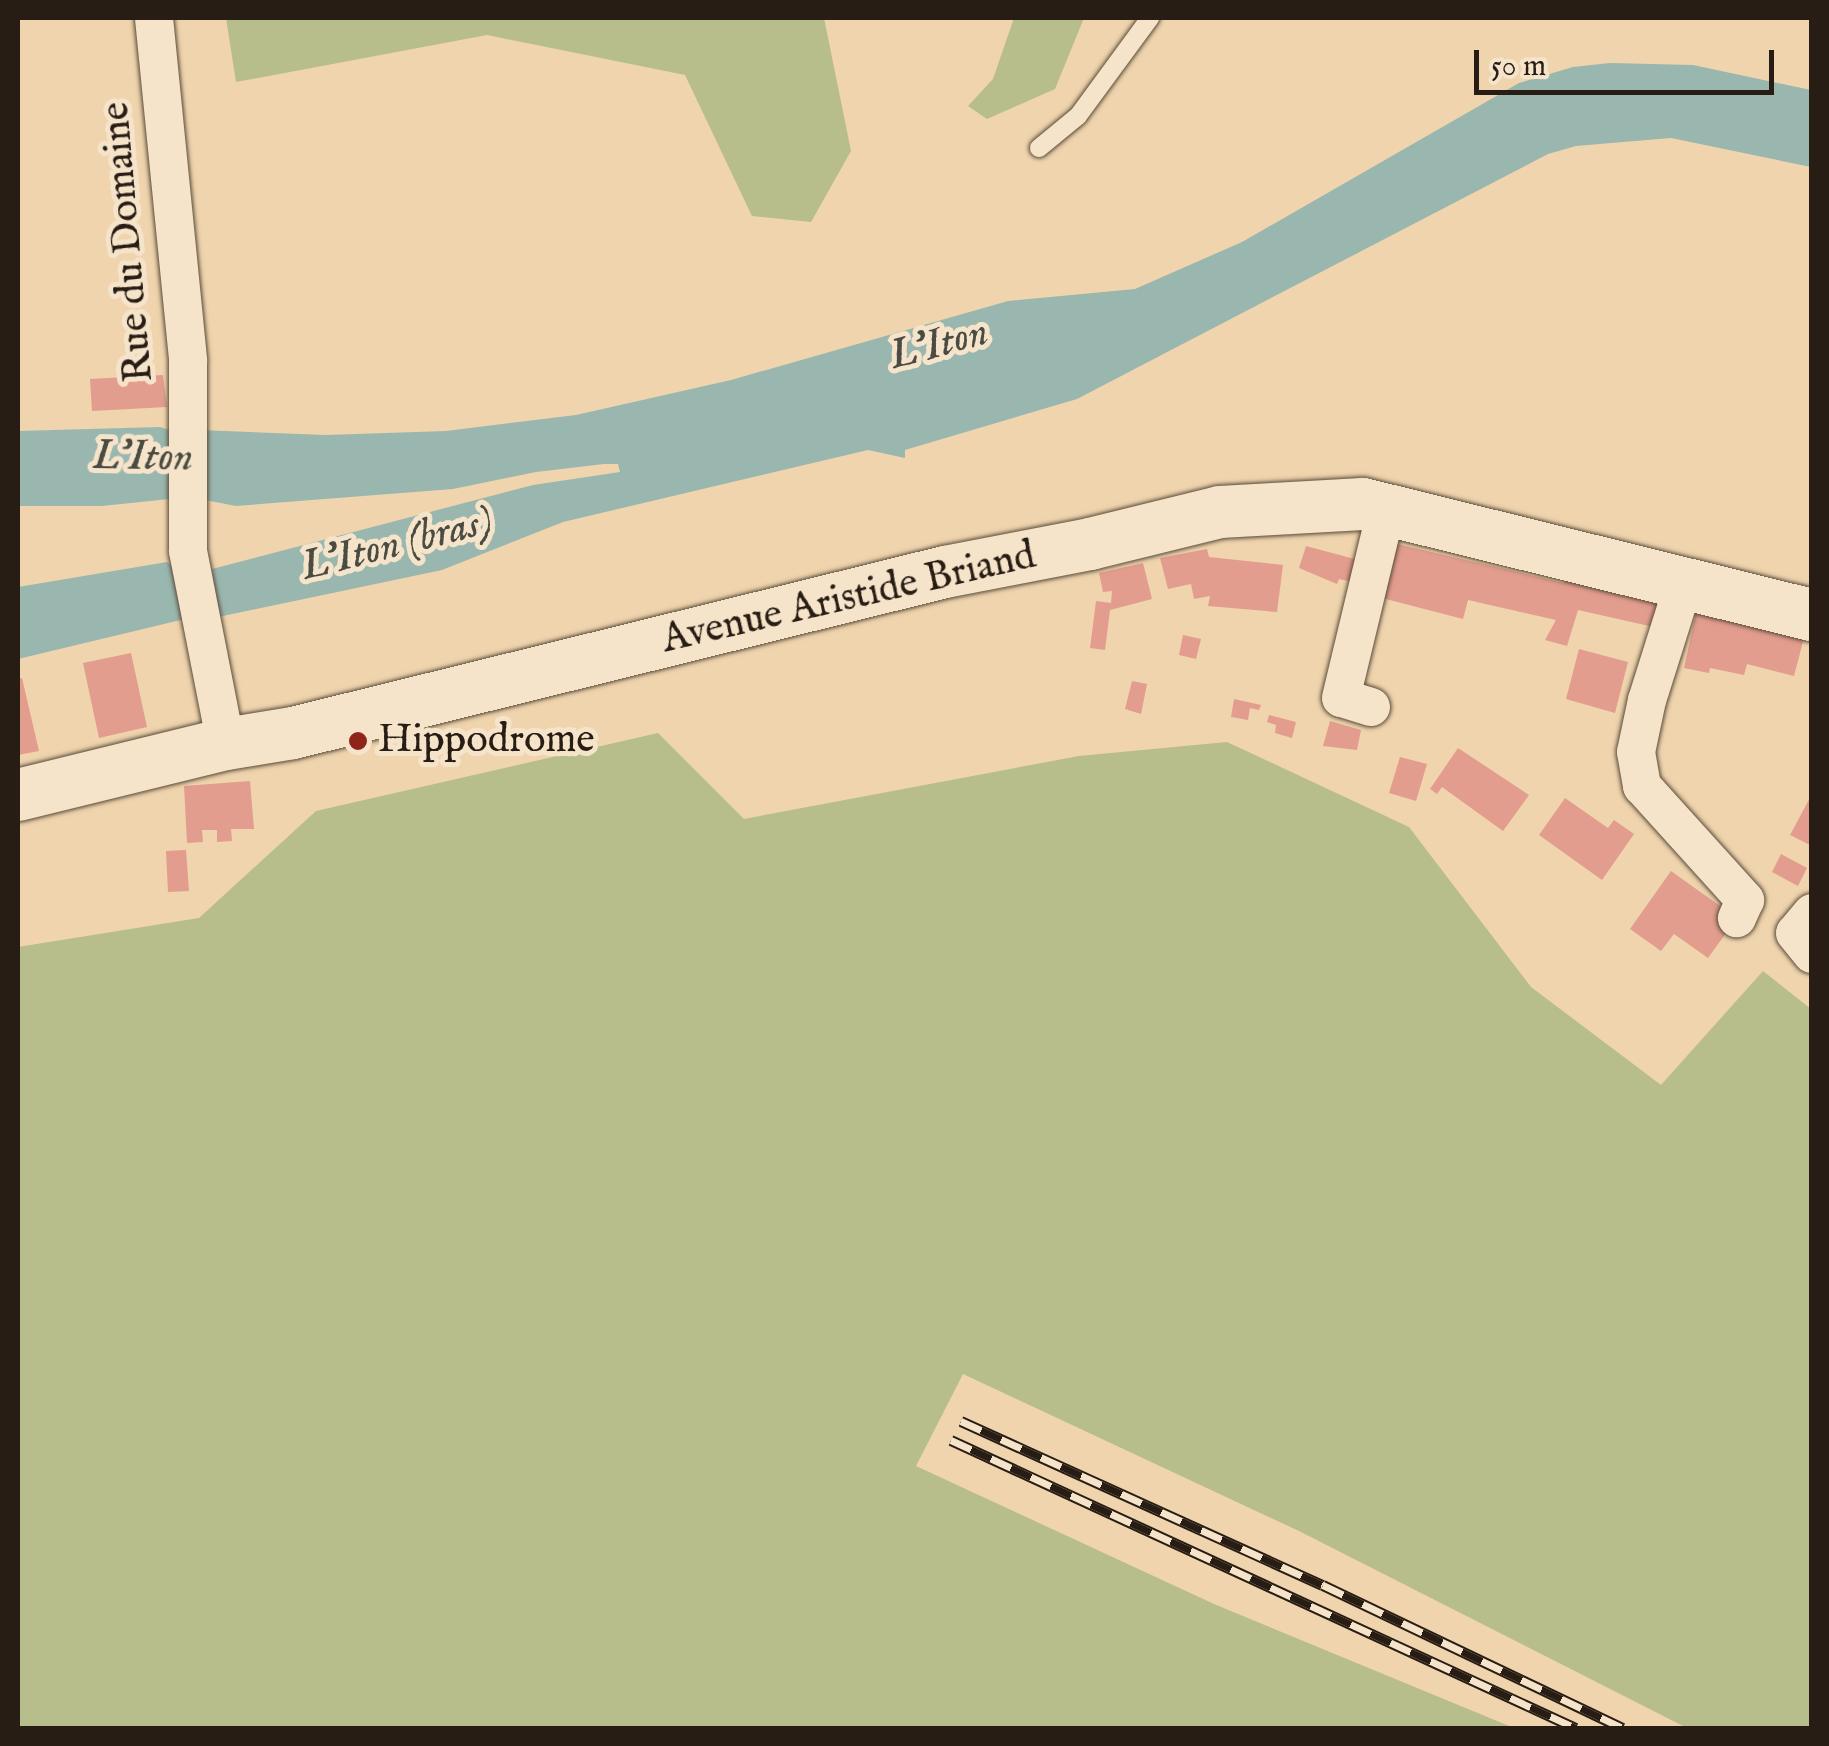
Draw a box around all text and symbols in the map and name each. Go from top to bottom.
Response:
scale bar [1479,30,1779,92]
text: 50 m [1491,48,1546,86]
street label: Rue du Domaine [93,100,165,384]
water label: L'Iton [884,308,994,382]
water label: L'Iton [92,432,194,484]
water label: L'Iton (bras) [296,497,498,593]
street label: Avenue Aristide Briand [658,533,1040,665]
place label: Hippodrome [378,717,595,765]
marker: Hippodrome [347,730,369,752]

